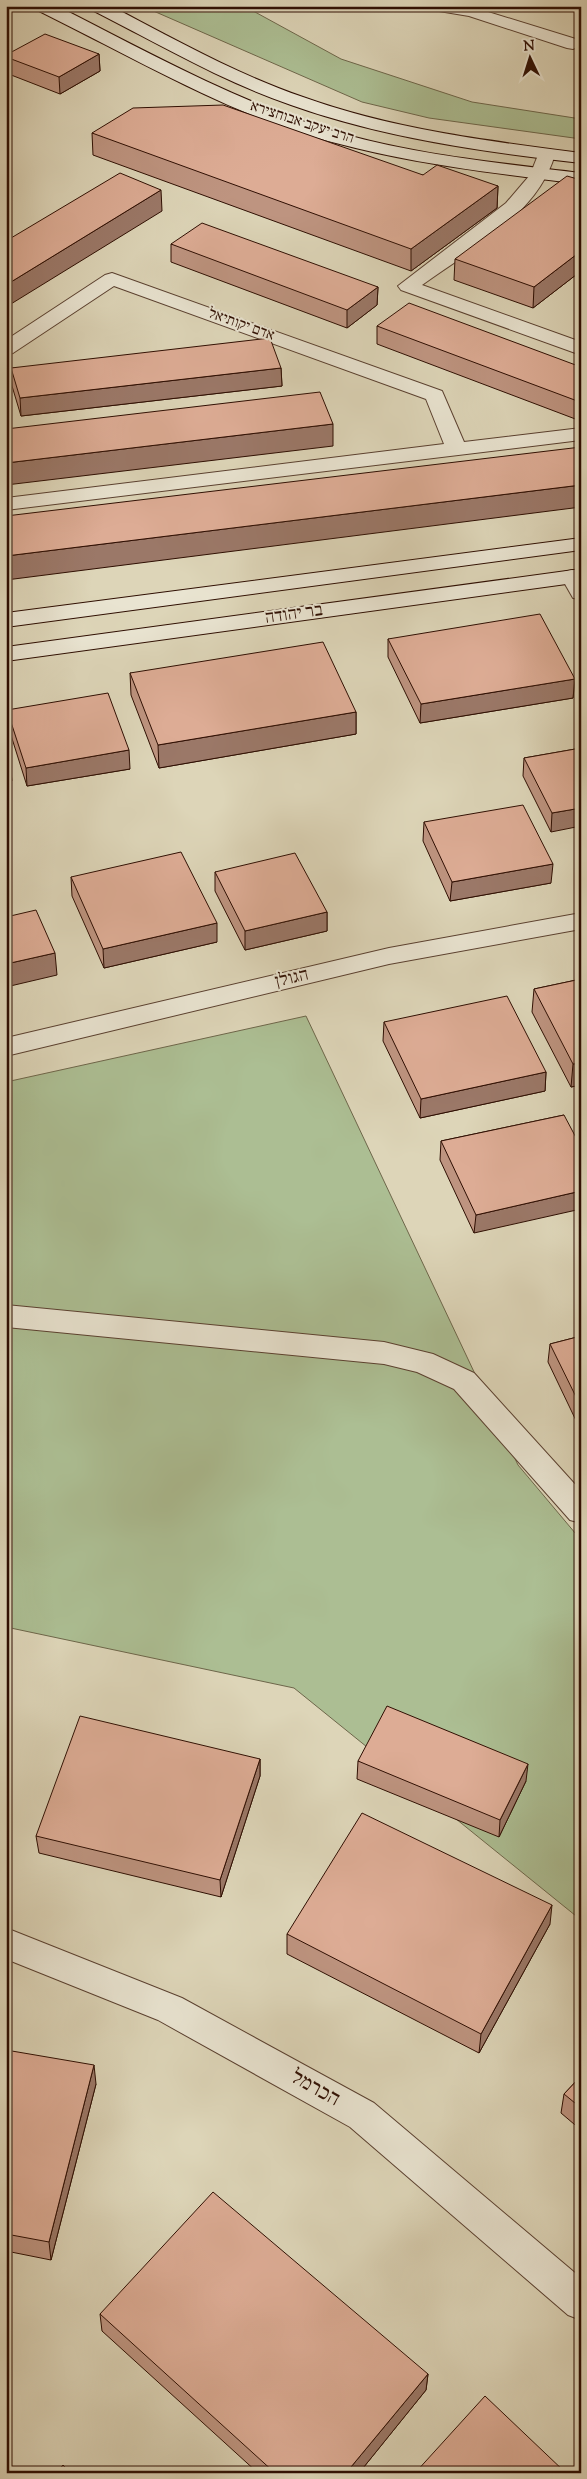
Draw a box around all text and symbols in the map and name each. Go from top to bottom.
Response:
north arrow [504,32,554,82]
text: N [523,37,536,57]
street label: הרב יעקב אבוחצירא [247,96,357,150]
street label: אדם יקותיאל [205,303,277,347]
street label: בר יהודה [263,598,325,632]
street label: הגולן [273,963,311,995]
street label: הכרמל [285,2063,345,2115]

